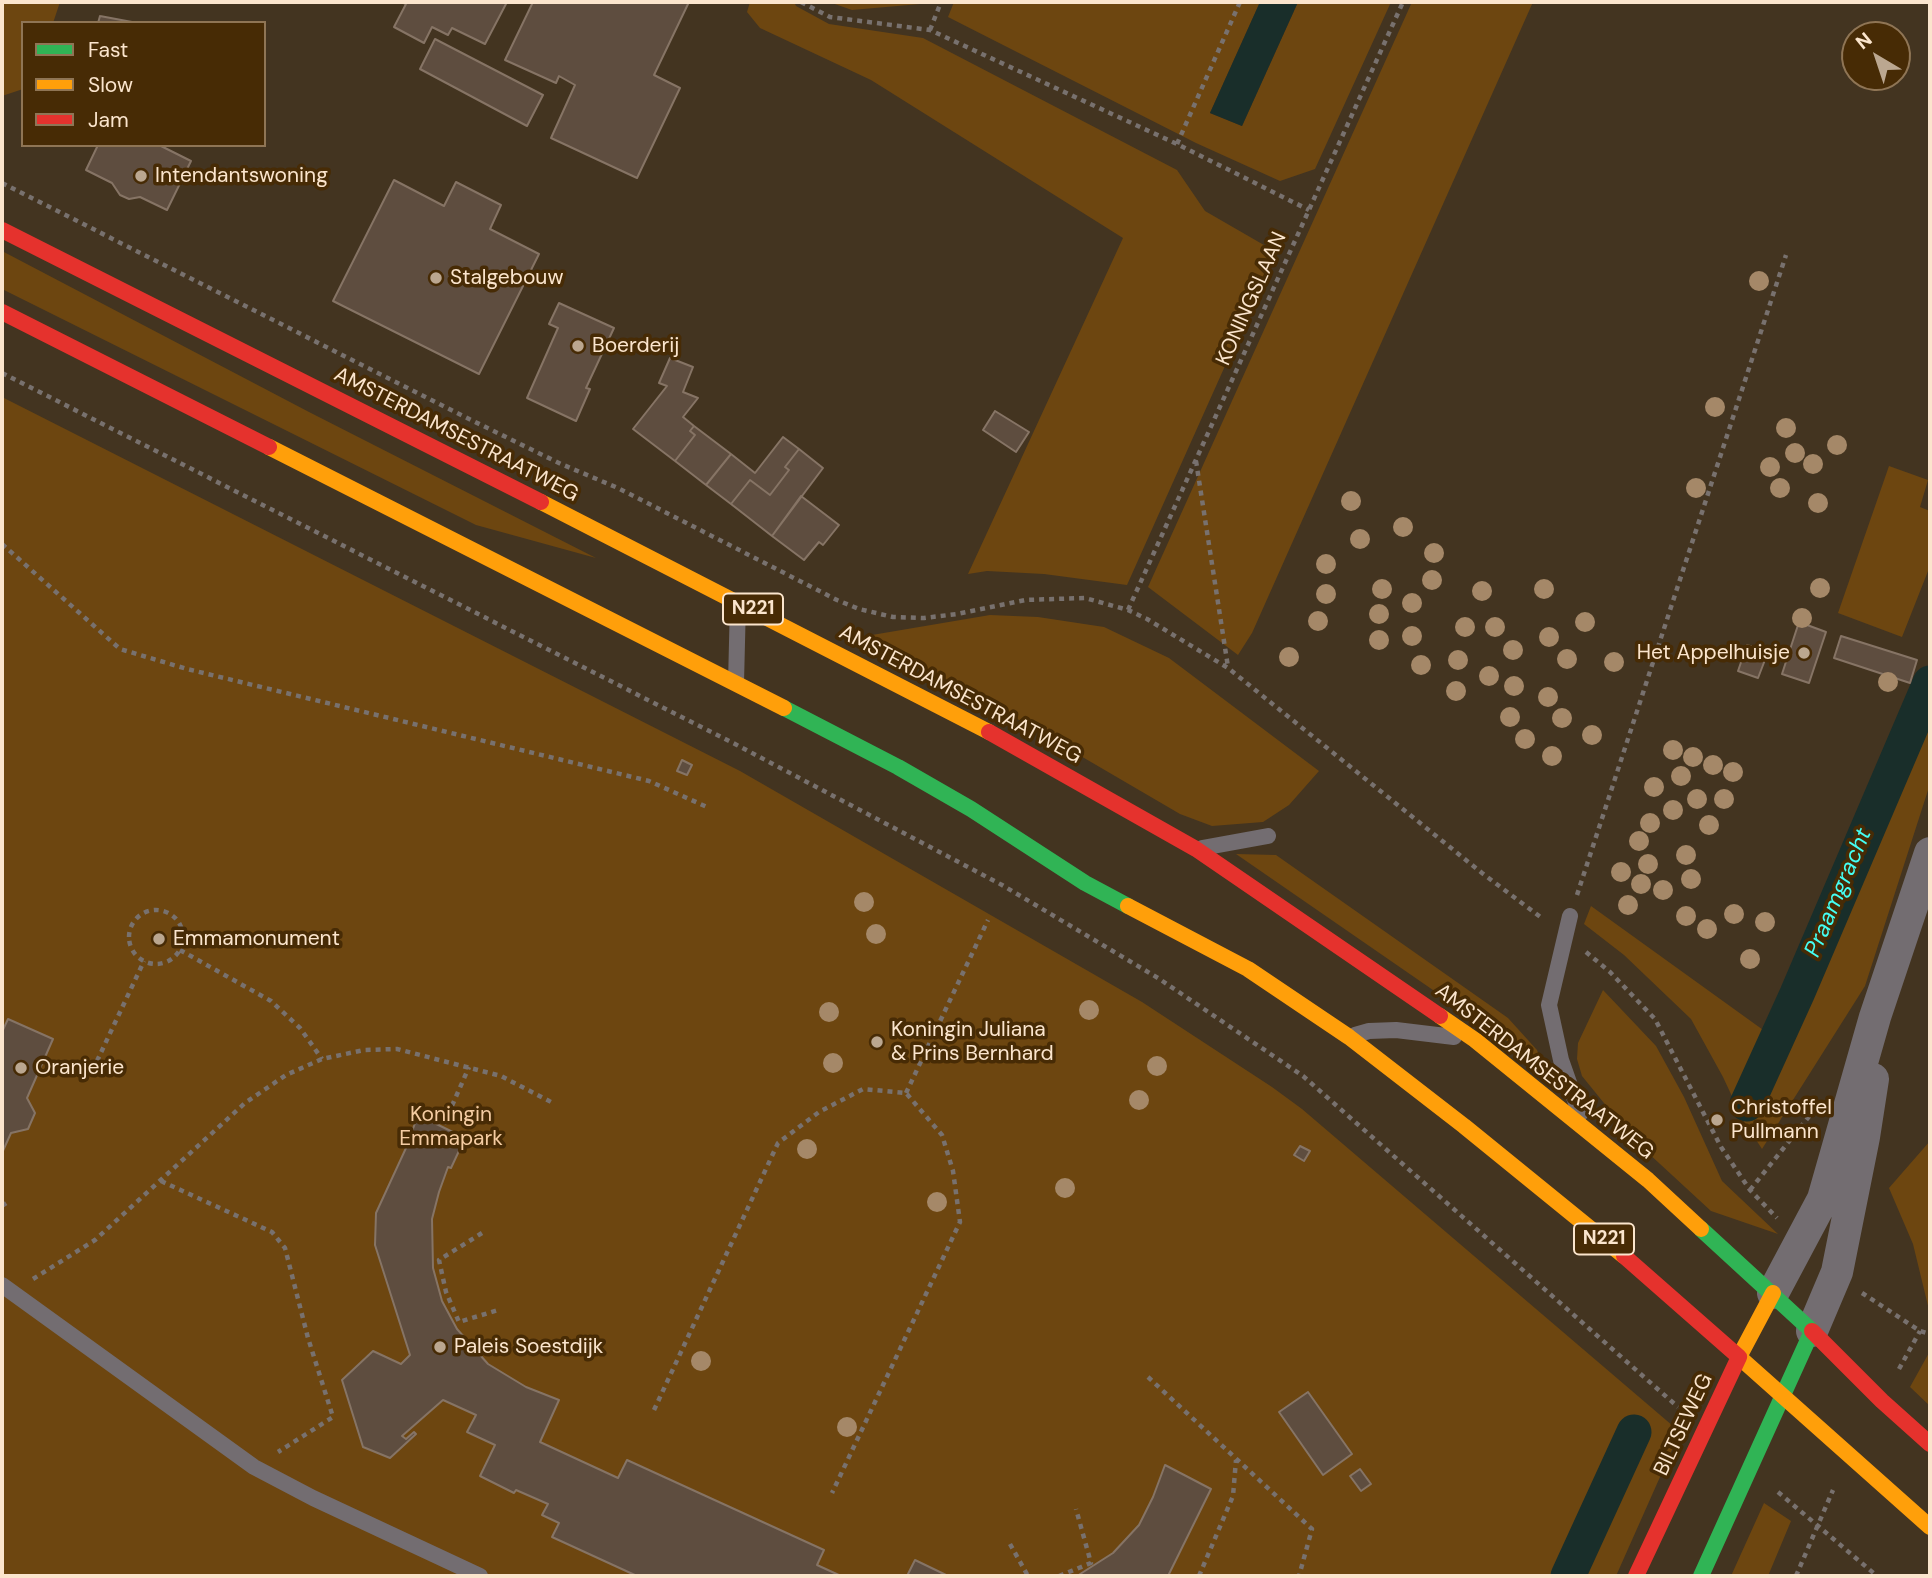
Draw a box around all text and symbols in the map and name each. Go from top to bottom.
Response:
legend [21,21,266,147]
north arrow [1841,21,1911,91]
text: N [1850,27,1877,55]
text: Fast [88,36,128,64]
text: Slow [88,71,133,99]
text: Jam [88,106,129,134]
place label: Intendantswoning [155,163,328,189]
marker: Intendantswoning [133,168,149,184]
street label: KONINGSLAAN [1211,228,1293,370]
place label: Stalgebouw [450,265,563,291]
marker: Stalgebouw [428,270,444,286]
place label: Boerderij [592,333,679,359]
marker: Boerderij [570,338,586,354]
street label: AMSTERDAMSESTRAATWEG [330,362,582,508]
road number: N221 [723,594,783,624]
street label: AMSTERDAMSESTRAATWEG [835,620,1085,770]
place label: Het Appelhuisje [1637,640,1790,666]
marker: Het Appelhuisje [1796,645,1812,661]
water label: Praamgracht [1800,825,1878,961]
place label: Emmamonument [173,926,340,952]
marker: Emmamonument [151,931,167,947]
street label: AMSTERDAMSESTRAATWEG [1430,979,1658,1165]
place label: Koningin Juliana & Prins Bernhard [891,1017,1054,1067]
marker: Koningin Juliana & Prins Bernhard [869,1034,885,1050]
place label: Oranjerie [35,1055,124,1081]
marker: Oranjerie [13,1060,29,1076]
place label: Christoffel Pullmann [1731,1095,1832,1145]
park label: Koningin Emmapark [399,1102,503,1152]
marker: Christoffel Pullmann [1709,1112,1725,1128]
road number: N221 [1574,1224,1634,1254]
place label: Paleis Soestdijk [454,1334,603,1360]
marker: Paleis Soestdijk [432,1339,448,1355]
street label: BILTSEWEG [1649,1370,1719,1480]

